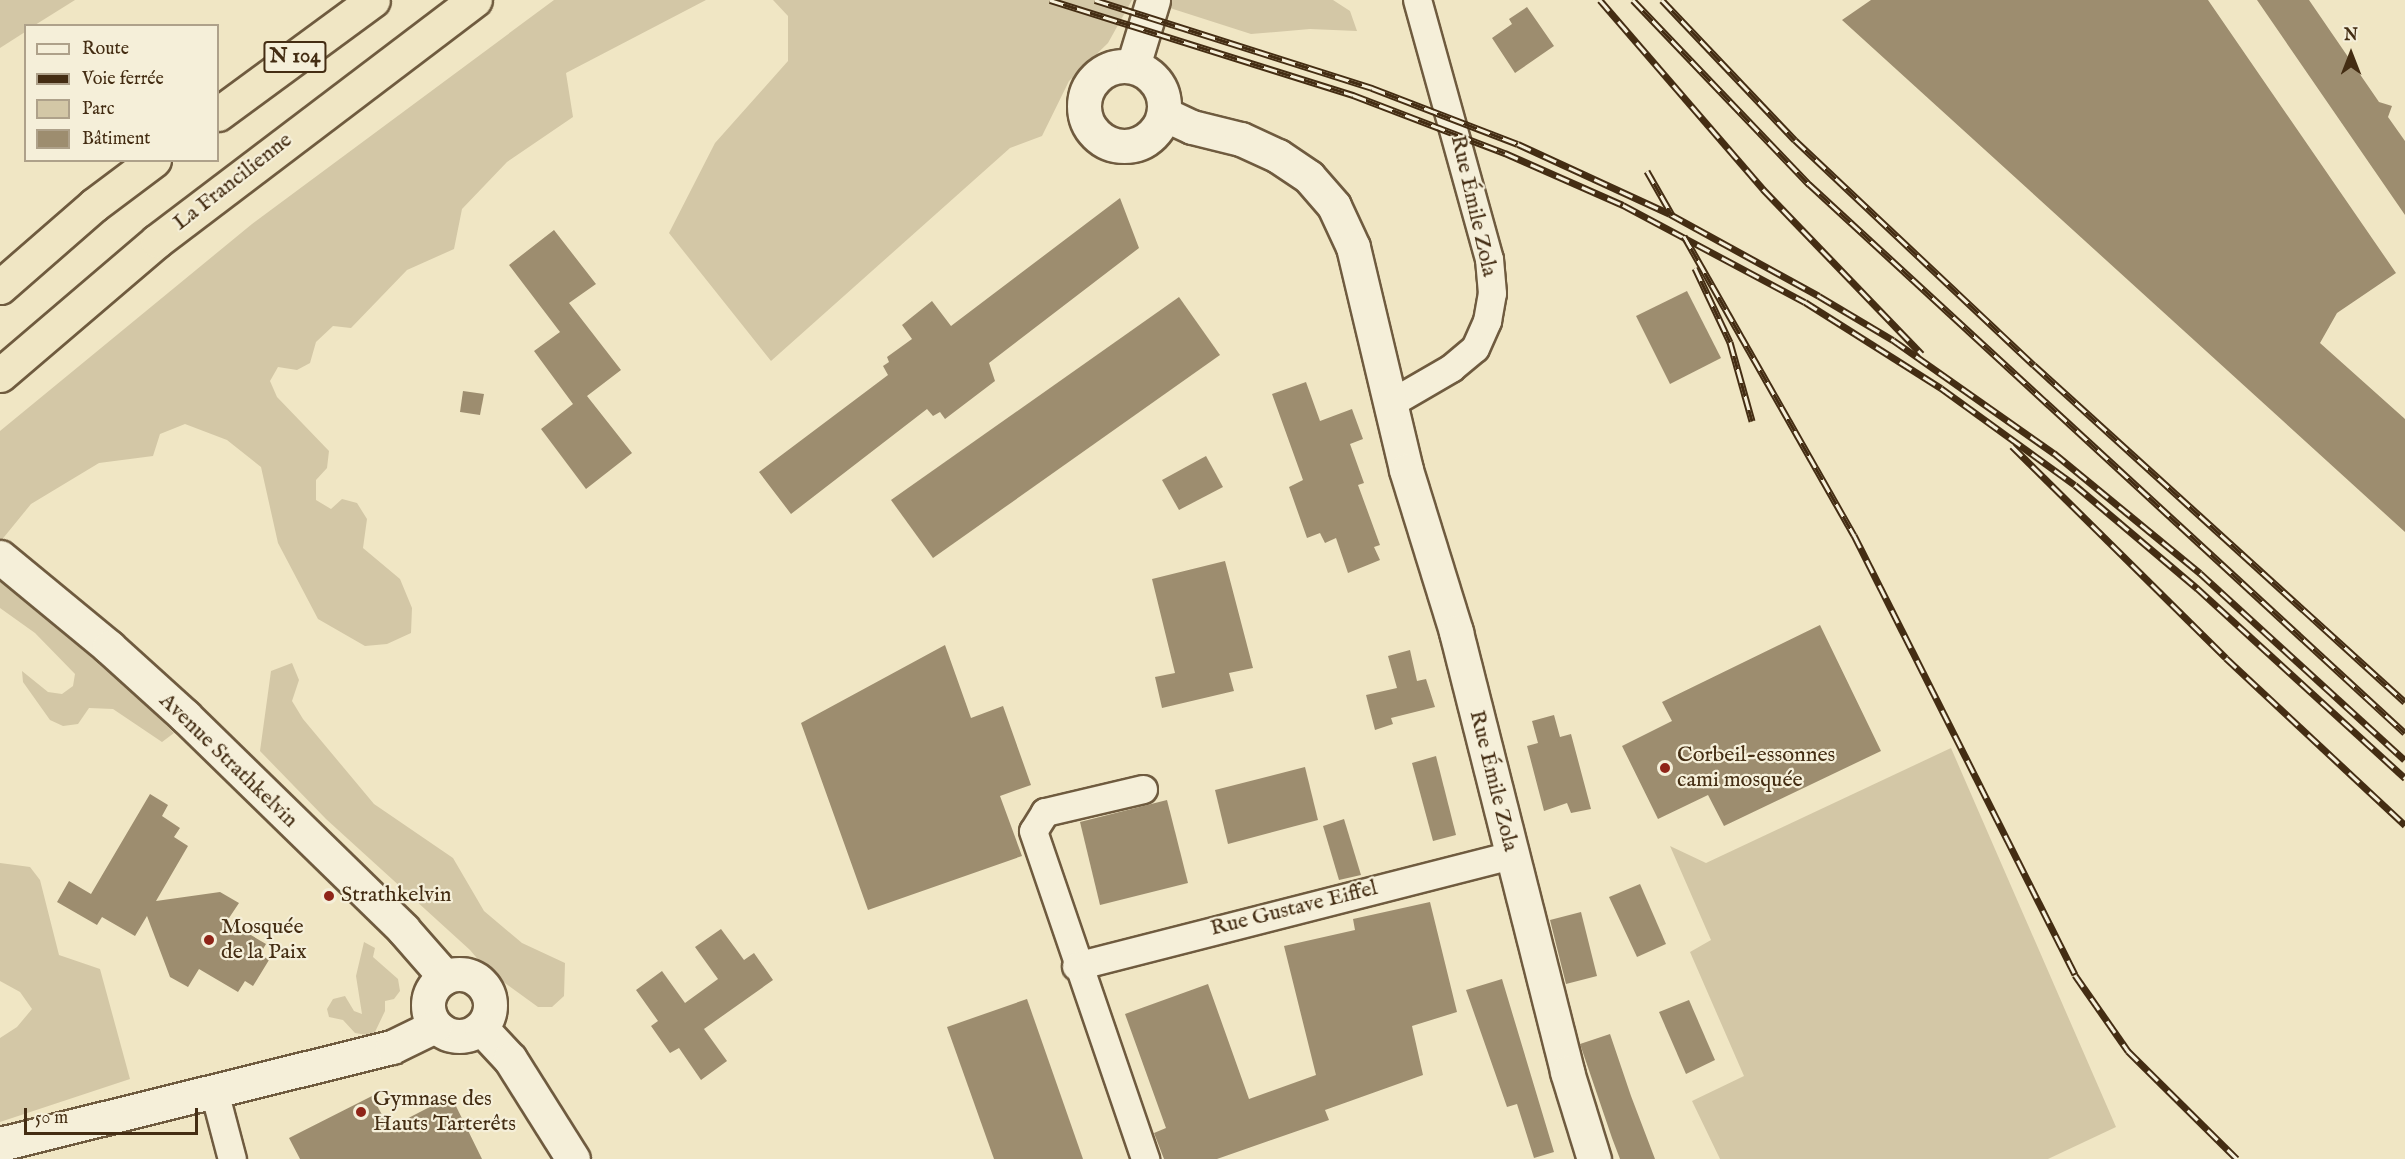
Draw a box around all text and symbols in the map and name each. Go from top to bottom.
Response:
legend [24,24,219,162]
north arrow [2321,24,2381,84]
text: N [2344,26,2358,46]
text: Route [82,38,129,61]
road number: N 104 [262,39,328,75]
text: Voie ferrée [82,68,164,91]
text: Parc [82,98,114,121]
street label: La Francilienne [168,127,298,237]
text: Bâtiment [82,128,151,151]
street label: Rue Émile Zola [1444,133,1502,279]
street label: Avenue Strathkelvin [153,688,303,834]
street label: Rue Émile Zola [1463,708,1523,854]
place label: Corbeil-essonnes cami mosquée [1677,742,1835,794]
marker: Corbeil-essonnes cami mosquée [1658,761,1672,775]
street label: Rue Gustave Eiffel [1208,875,1380,943]
place label: Strathkelvin [341,883,452,909]
marker: Strathkelvin [322,889,336,903]
place label: Mosquée de la Paix [221,914,307,966]
marker: Mosquée de la Paix [202,933,216,947]
place label: Gymnase des Hauts Tarterêts [373,1086,516,1138]
scale bar [27,1096,201,1134]
marker: Gymnase des Hauts Tarterêts [354,1105,368,1119]
text: 50 m [35,1107,68,1130]

